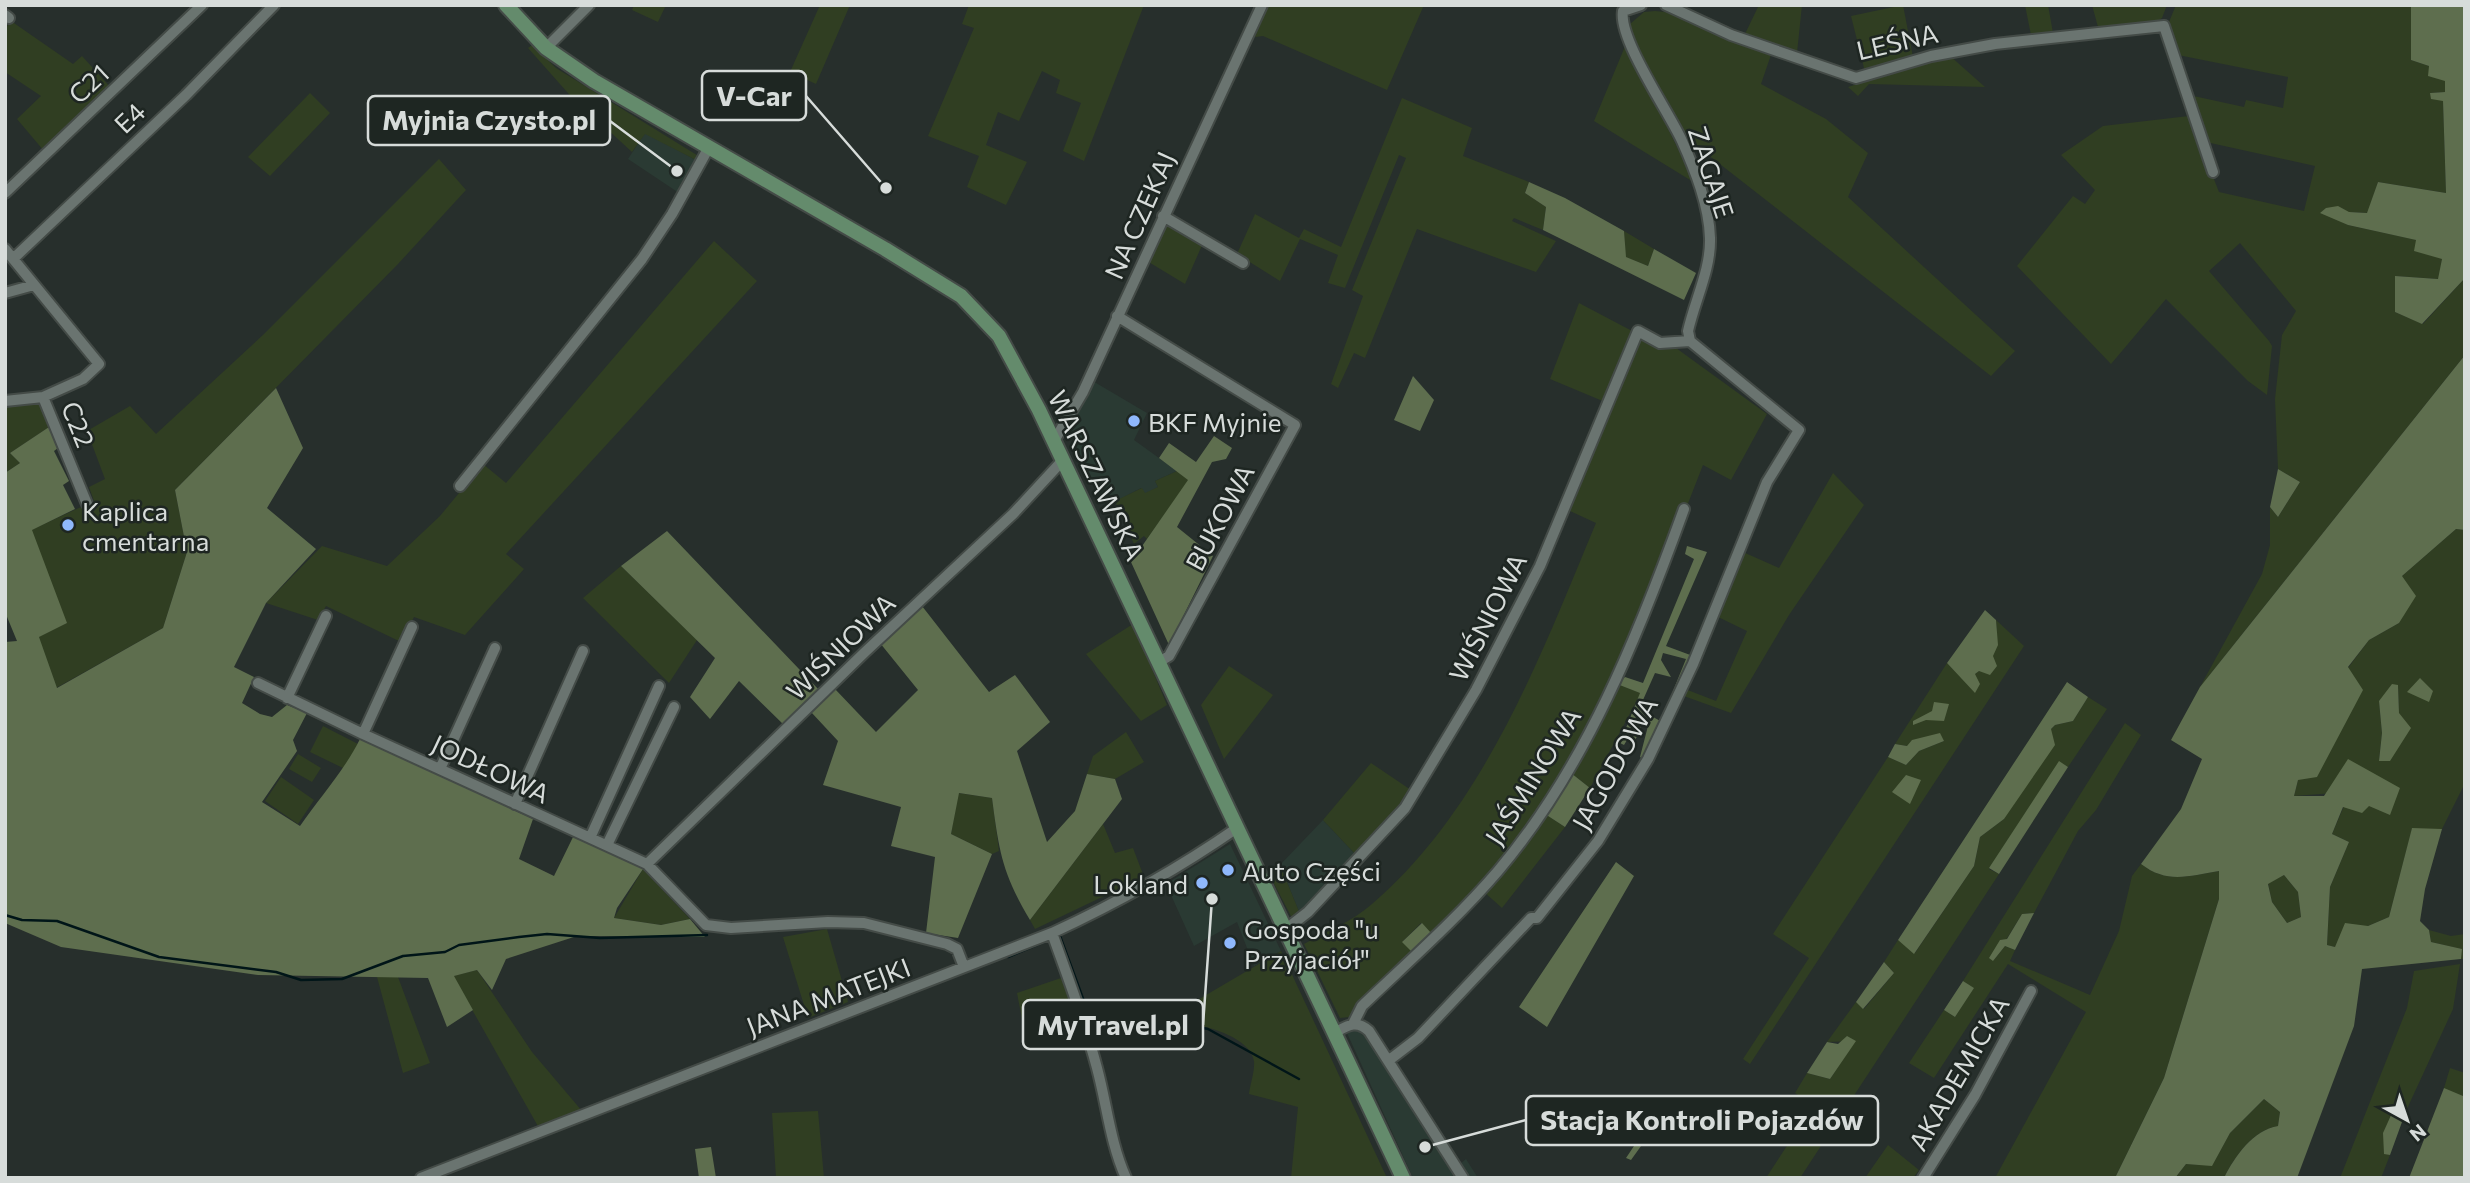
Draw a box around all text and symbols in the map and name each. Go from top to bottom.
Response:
street label: LEŚNA [1853,17,1941,65]
street label: C21 [62,57,114,109]
callout: V-Car [702,71,806,120]
text: V-Car [716,78,792,112]
street label: E4 [107,95,151,139]
callout: Myjnia Czysto.pl [368,96,610,145]
text: Myjnia Czysto.pl [382,102,596,136]
street label: ZAGAJE [1683,122,1741,222]
street label: NA CZEKAJ [1097,146,1181,284]
street label: WARSZAWSKA [1042,385,1152,565]
street label: C22 [56,397,102,451]
place label: BKF Myjnie [1148,406,1282,437]
marker: BKF Myjnie [1126,413,1142,429]
street label: BUKOWA [1178,459,1260,575]
place label: Kaplica cmentarna [82,495,209,556]
marker: Kaplica cmentarna [60,517,76,533]
street label: WIŚNIOWA [1442,548,1532,686]
street label: WIŚNIOWA [779,586,901,705]
street label: JAGODOWA [1565,691,1663,835]
street label: JAŚMINOWA [1478,702,1586,850]
street label: JODŁOWA [427,727,555,809]
place label: Auto Części [1242,855,1381,886]
marker: Auto Części [1220,862,1236,878]
place label: Lokland [1093,868,1188,899]
marker: Lokland [1194,875,1210,891]
place label: Gospoda "u Przyjaciół" [1244,913,1379,974]
marker: Gospoda "u Przyjaciół" [1222,935,1238,951]
street label: JANA MATEJKI [742,951,914,1041]
street label: AKADEMICKA [1901,990,2015,1156]
callout: MyTravel.pl [1023,1000,1203,1049]
text: MyTravel.pl [1037,1007,1189,1041]
north arrow [2372,1085,2442,1155]
callout: Stacja Kontroli Pojazdów [1526,1096,1878,1145]
text: Stacja Kontroli Pojazdów [1540,1102,1864,1136]
text: N [2405,1120,2431,1147]

